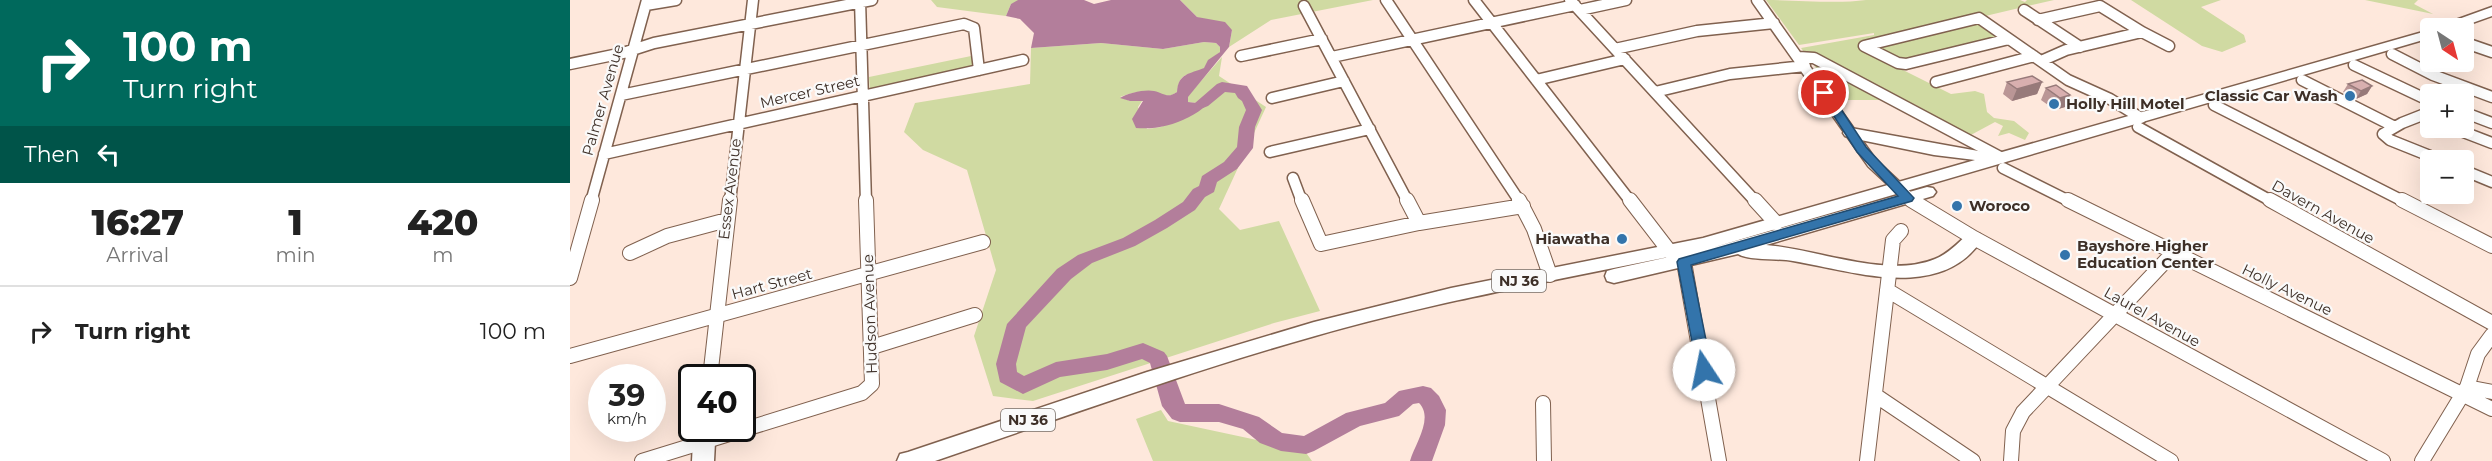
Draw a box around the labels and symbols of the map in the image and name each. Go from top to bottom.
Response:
north arrow [2420,18,2474,72]
street label: Palmer Avenue [578,42,627,158]
pin [1798,67,1849,118]
street label: Mercer Street [758,71,862,112]
place label: Classic Car Wash [2205,86,2338,105]
marker: Classic Car Wash [2343,89,2357,103]
place label: Holly Hill Motel [2066,94,2185,113]
marker: Holly Hill Motel [2047,97,2061,111]
street label: Essex Avenue [714,137,745,241]
street label: Davern Avenue [2269,175,2378,248]
place label: Woroco [1969,196,2030,215]
marker: Woroco [1950,199,1964,213]
place label: Hiawatha [1535,229,1610,248]
marker: Hiawatha [1615,232,1629,246]
place label: Bayshore Higher Education Center [2077,236,2214,272]
marker: Bayshore Higher Education Center [2058,248,2072,262]
street label: Hudson Avenue [858,254,881,374]
street label: Holly Avenue [2239,259,2336,320]
street label: Hart Street [729,264,814,303]
road number: NJ 36 [1492,270,1546,292]
street label: Laurel Avenue [2101,282,2204,351]
position arrow [1672,338,1736,402]
speed limit sign: 40 [678,364,756,442]
road number: NJ 36 [1001,409,1055,431]

